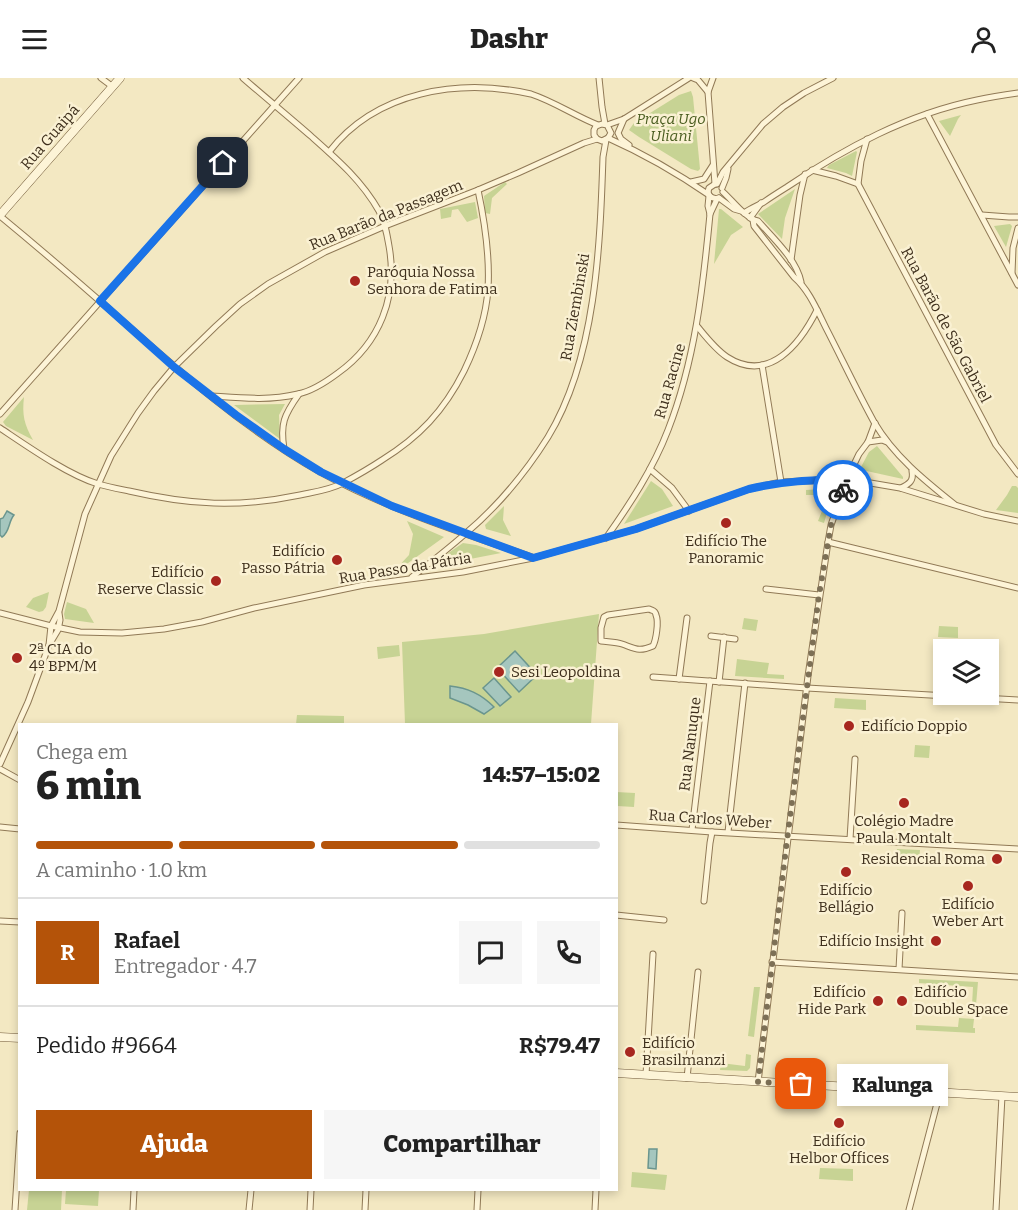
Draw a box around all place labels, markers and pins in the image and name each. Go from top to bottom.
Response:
pin [197,137,248,188]
place label: Paróquia Nossa Senhora de Fatima [367,263,498,298]
marker: Paróquia Nossa Senhora de Fatima [348,274,362,288]
marker: Edifício The Panoramic [719,516,733,530]
place label: Edifício The Panoramic [685,532,767,567]
place label: Edifício Passo Pátria [241,542,325,577]
marker: Edifício Passo Pátria [330,553,344,567]
place label: Edifício Reserve Classic [97,563,204,598]
marker: Edifício Reserve Classic [209,574,223,588]
place label: 2ª CIA do 4º BPM/M [29,640,97,675]
marker: 2ª CIA do 4º BPM/M [10,651,24,665]
place label: Sesi Leopoldina [511,663,621,681]
marker: Sesi Leopoldina [492,665,506,679]
place label: Edifício Doppio [861,717,967,735]
marker: Edifício Doppio [842,719,856,733]
marker: Colégio Madre Paula Montalt [897,796,911,810]
place label: Colégio Madre Paula Montalt [854,812,954,847]
place label: Residencial Roma [861,850,985,868]
marker: Residencial Roma [990,852,1004,866]
marker: Edifício Bellágio [839,865,853,879]
marker: Edifício Weber Art [961,879,975,893]
place label: Edifício Bellágio [818,881,874,916]
place label: Edifício Weber Art [932,895,1004,930]
place label: Edifício Insight [819,932,925,950]
marker: Edifício Insight [929,934,943,948]
place label: Edifício Hide Park [798,983,866,1018]
place label: Edifício Double Space [914,983,1008,1018]
marker: Edifício Hide Park [871,994,885,1008]
marker: Edifício Double Space [895,994,909,1008]
place label: Edifício Brasilmanzi [642,1034,726,1069]
marker: Edifício Brasilmanzi [623,1045,637,1059]
pin [775,1058,826,1109]
callout: Kalunga [837,1063,948,1105]
marker: Edifício Helbor Offices [832,1116,846,1130]
place label: Edifício Helbor Offices [789,1132,889,1167]

